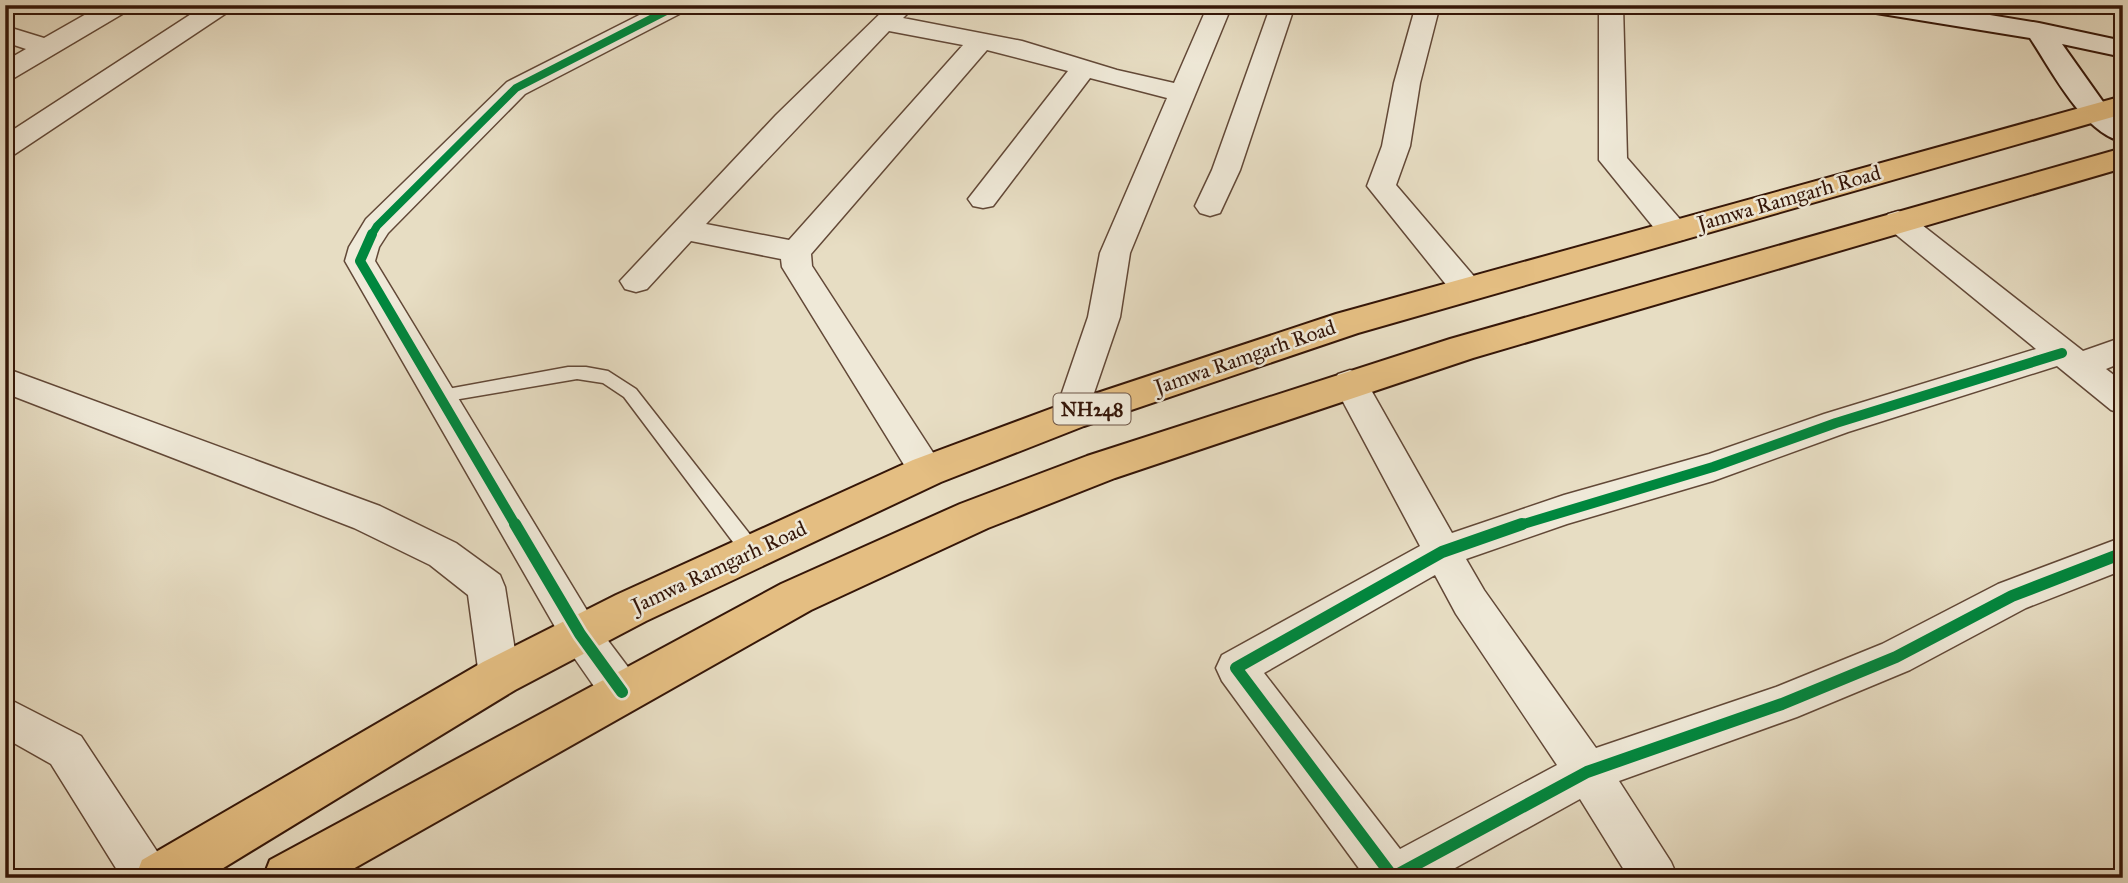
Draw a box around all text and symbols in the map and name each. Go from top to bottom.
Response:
street label: Jamwa Ramgarh Road [1692,159,1884,237]
street label: Jamwa Ramgarh Road [1149,314,1339,401]
road number: NH248 [1054,394,1130,424]
street label: Jamwa Ramgarh Road [626,515,811,620]

